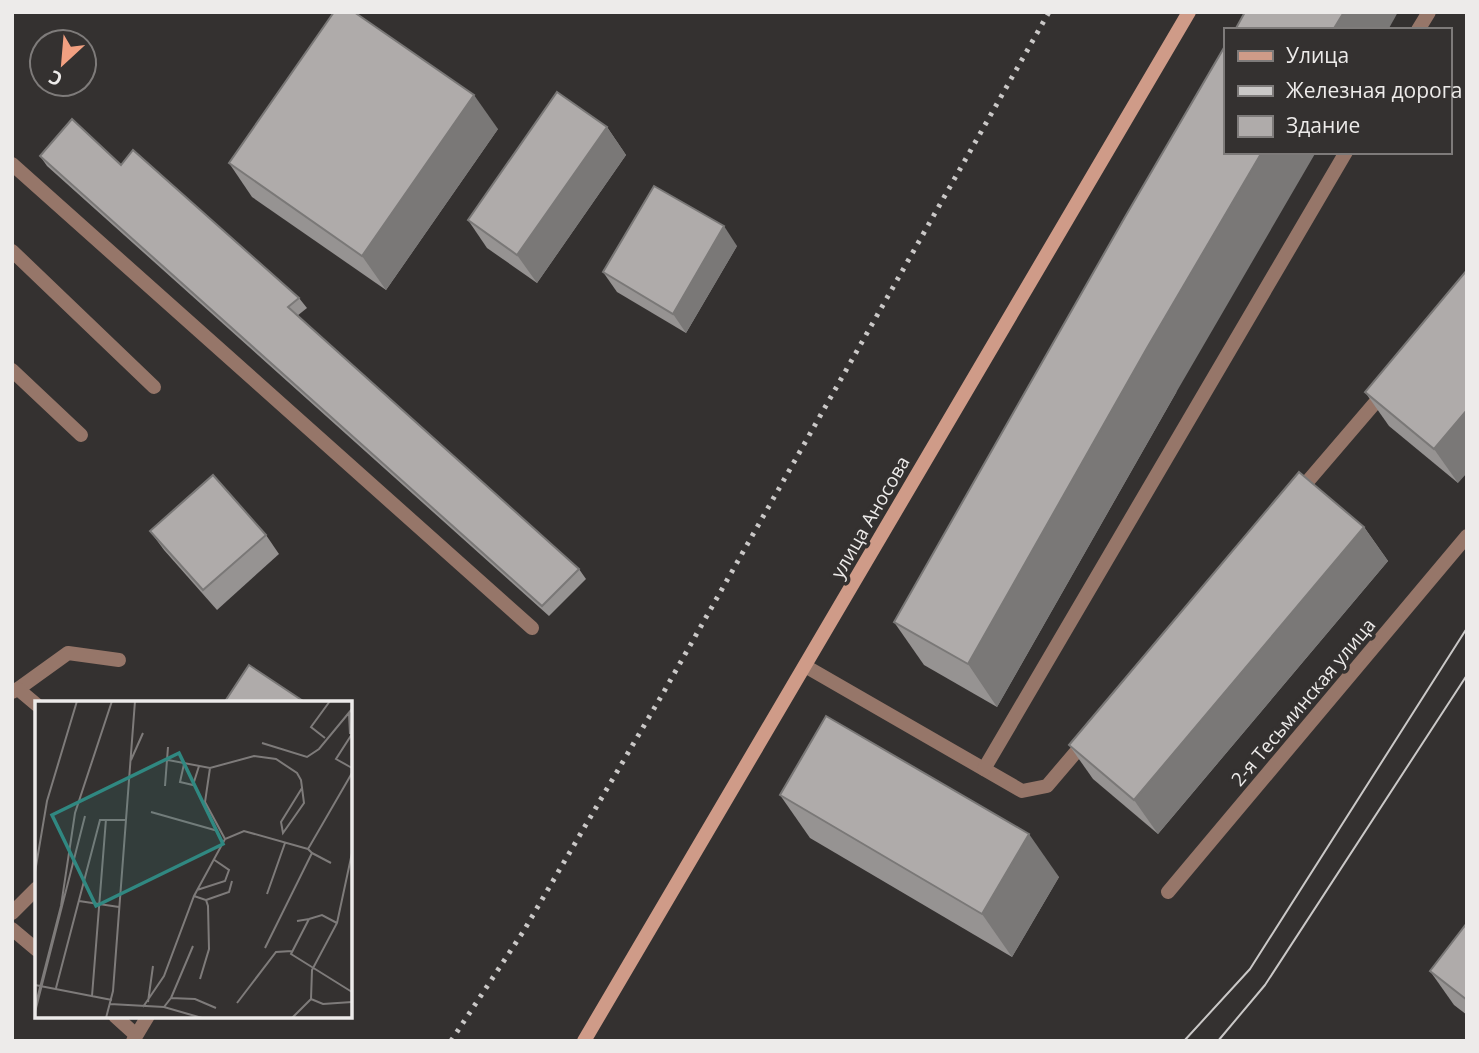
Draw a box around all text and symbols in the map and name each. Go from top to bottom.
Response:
north arrow [28,28,98,98]
legend [1224,28,1451,154]
text: Улица [1286,41,1349,69]
text: С [44,64,67,93]
text: Железная дорога [1286,76,1462,104]
text: Здание [1286,111,1360,139]
street label: улица Аносова [824,451,916,583]
street label: 2-я Тесьминская улица [1225,613,1381,791]
inset map [35,701,352,1018]

